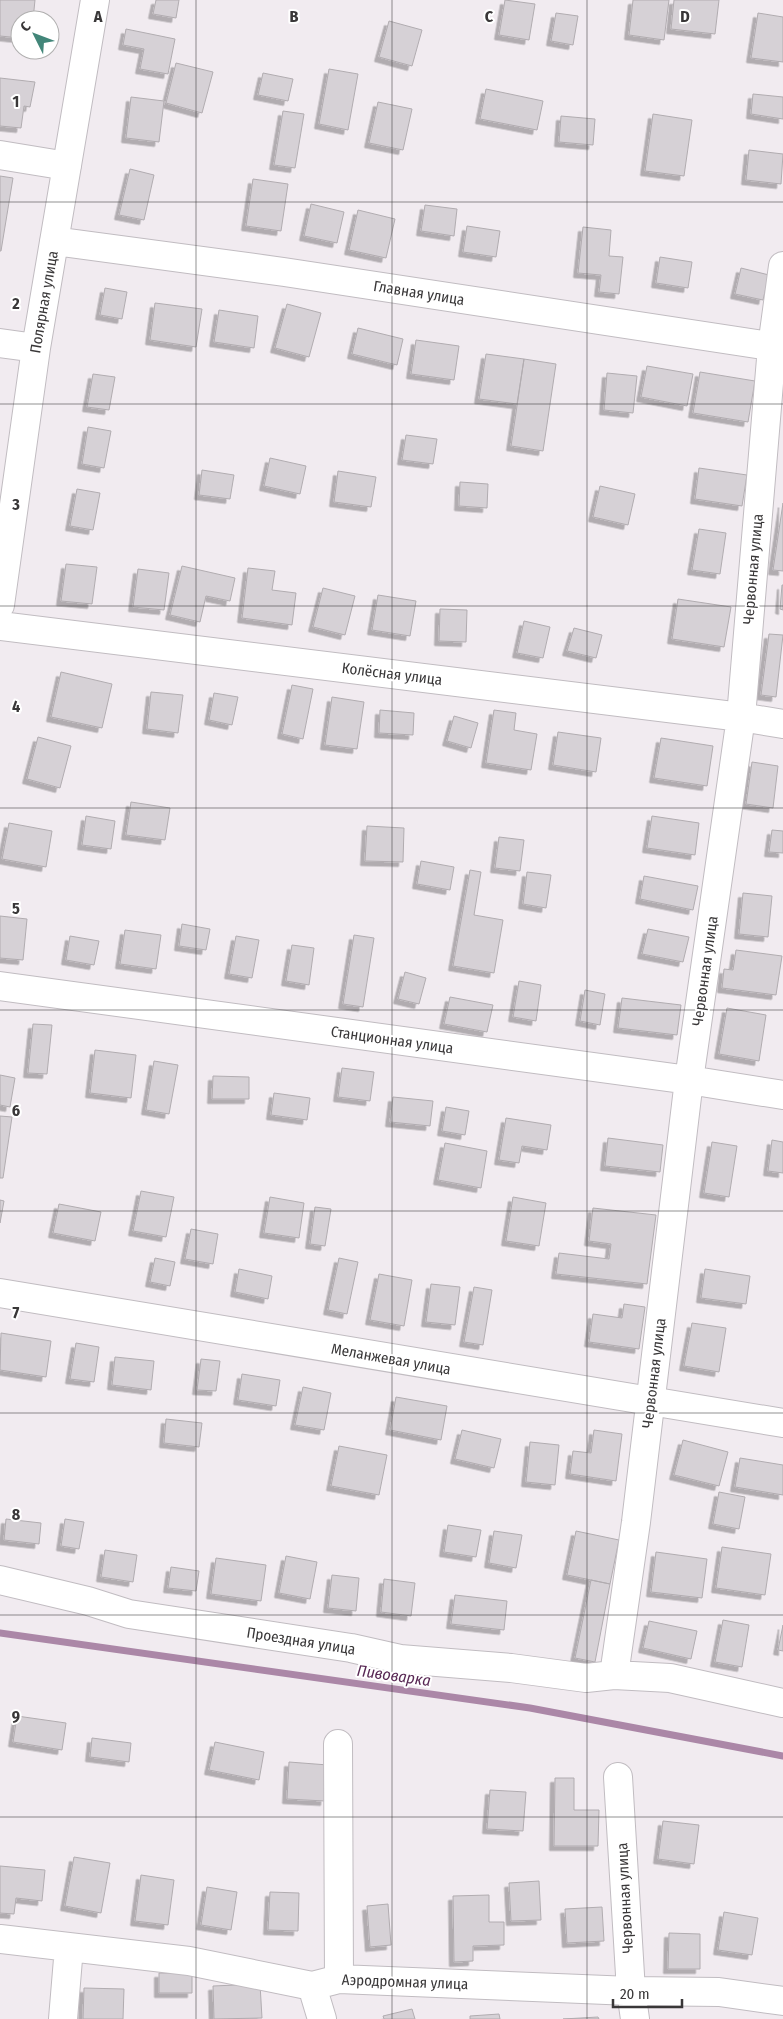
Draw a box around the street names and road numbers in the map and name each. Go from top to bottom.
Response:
street label: Полярная улица [26,249,62,355]
street label: Главная улица [372,277,466,309]
street label: Червонная улица [739,513,767,625]
street label: Колёсная улица [341,659,443,689]
street label: Червонная улица [688,915,722,1027]
street label: Станционная улица [330,1022,454,1058]
street label: Червонная улица [638,1317,670,1429]
street label: Меланжевая улица [330,1340,452,1378]
street label: Проездная улица [245,1624,357,1658]
street label: Червонная улица [613,1842,637,1954]
street label: Аэродромная улица [341,1971,469,1993]

